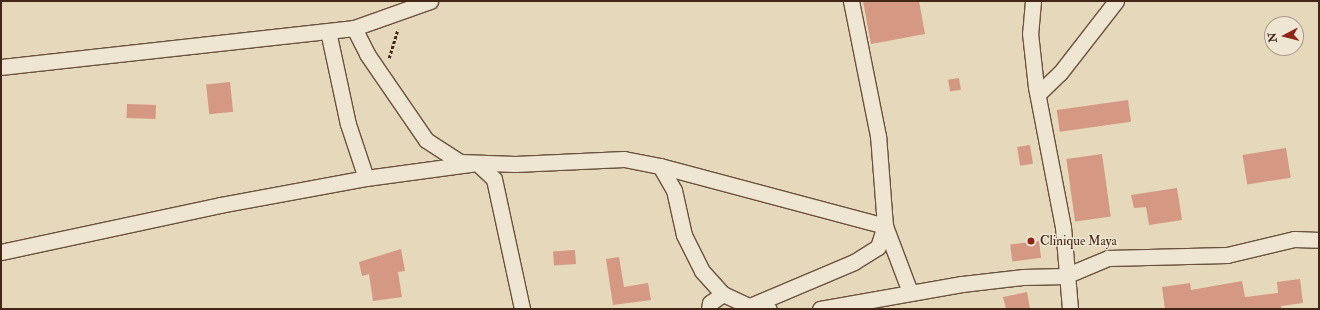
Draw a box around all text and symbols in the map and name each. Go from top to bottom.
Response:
north arrow [1264,16,1304,56]
text: N [1266,32,1280,43]
place label: Clinique Maya [1040,233,1117,249]
marker: Clinique Maya [1025,235,1037,247]

